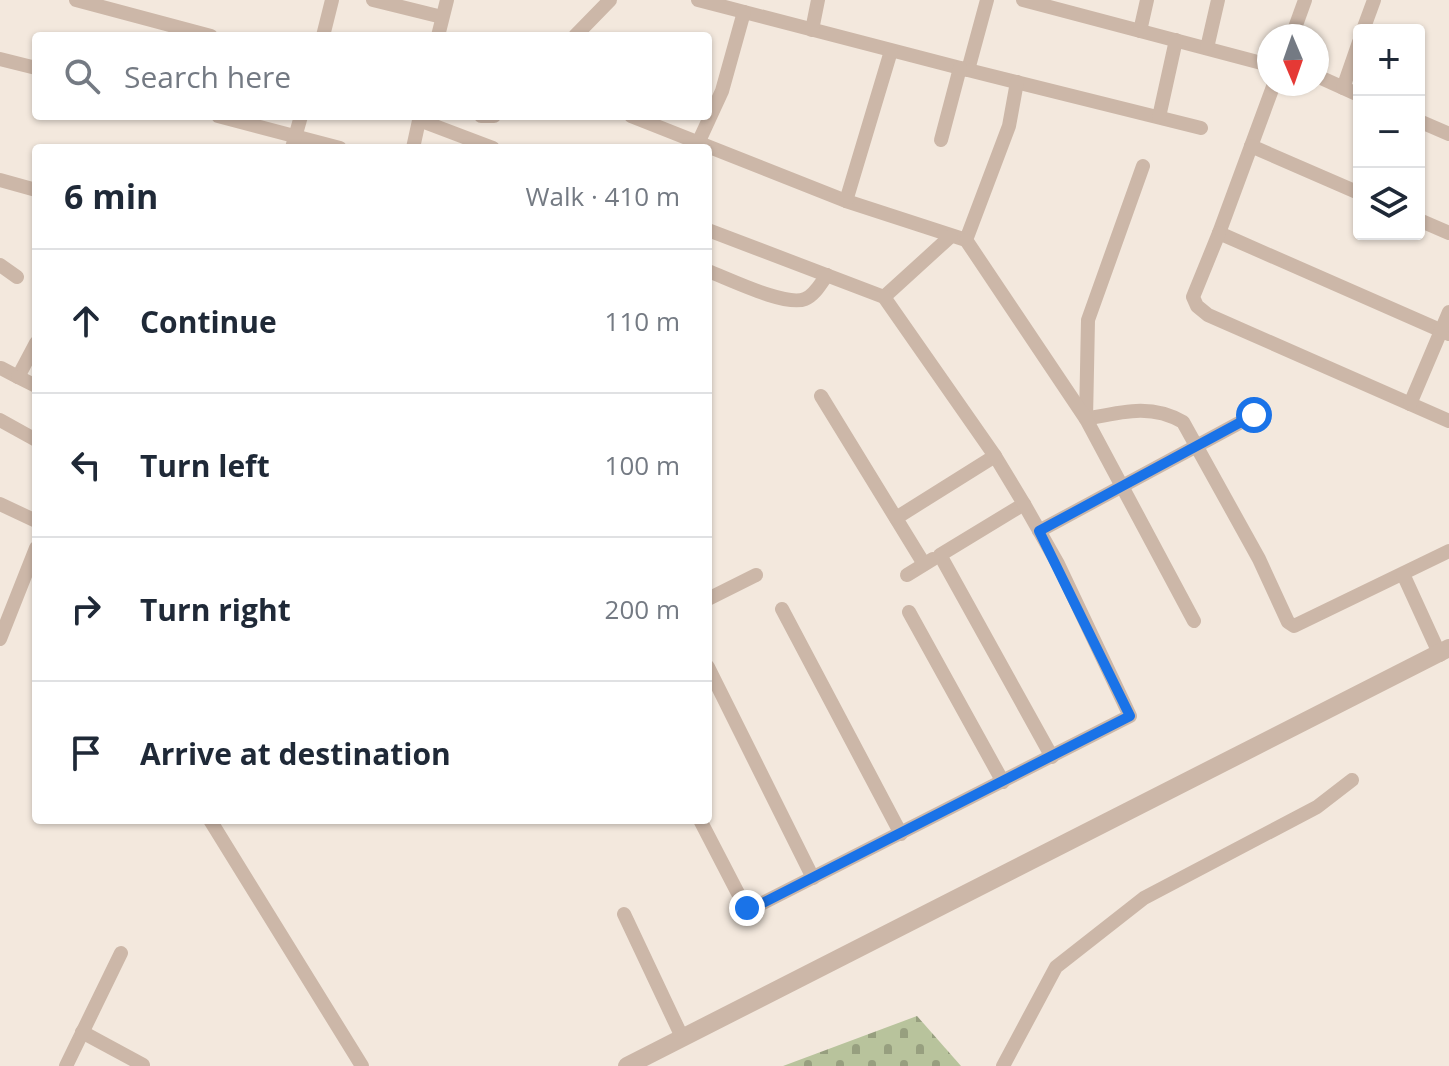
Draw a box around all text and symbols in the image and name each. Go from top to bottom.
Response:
north arrow [1257,24,1329,96]
map controls [1353,24,1425,240]
button: + [1353,24,1425,96]
search box [32,32,712,120]
icon: search [60,54,104,98]
text: Search here [124,56,291,97]
button: − [1353,96,1425,168]
button: layers [1353,168,1425,240]
text: 6 min [64,173,158,219]
text: Walk · 410 m [526,178,680,214]
icon: ahead [64,299,108,343]
text: Continue [140,301,277,342]
text: 110 m [605,303,680,339]
route start [1236,397,1272,433]
icon: left [64,443,108,487]
text: Turn left [140,445,270,486]
text: 100 m [605,447,680,483]
icon: right [64,587,108,631]
text: Turn right [140,589,291,630]
text: 200 m [605,591,680,627]
icon: arrive [64,731,108,775]
text: Arrive at destination [140,733,451,774]
route end [729,890,765,926]

